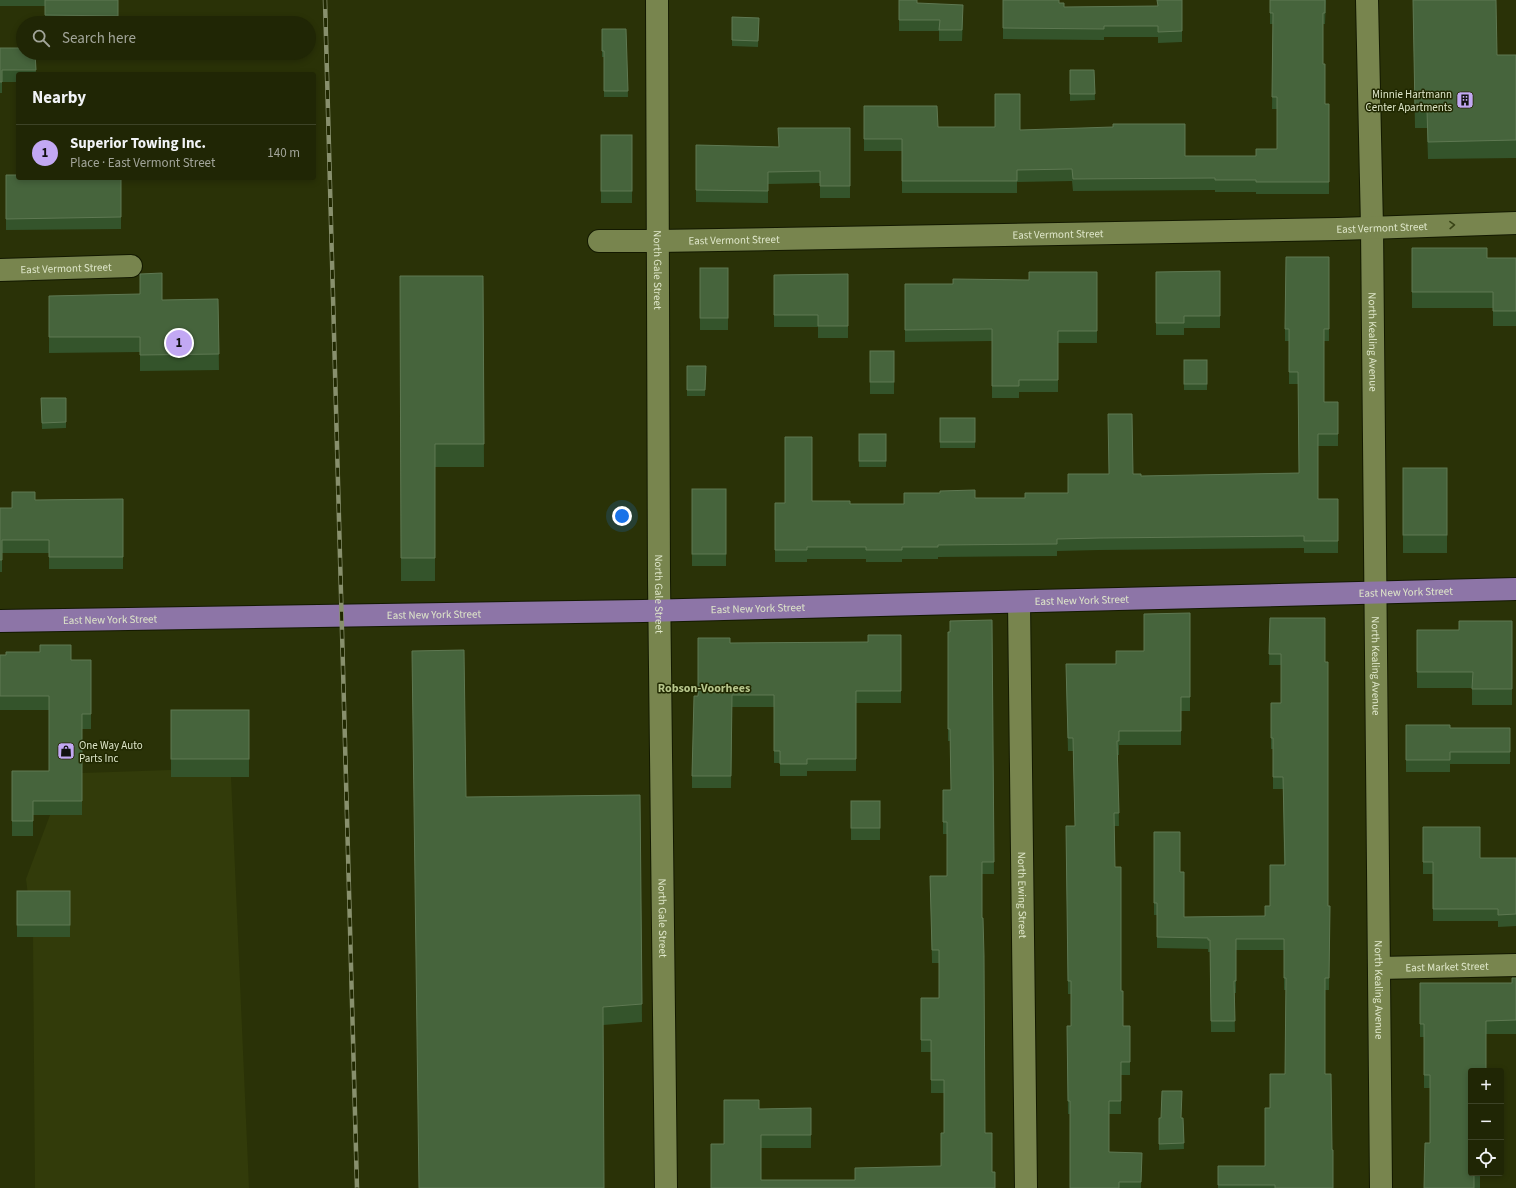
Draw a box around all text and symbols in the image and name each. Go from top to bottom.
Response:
search box [16,16,316,60]
icon: search [30,27,52,49]
text: Search here [62,28,136,49]
text: Nearby [32,86,86,110]
place label: Minnie Hartmann Center Apartments [1365,87,1452,115]
building icon: Minnie Hartmann Center Apartments [1455,90,1475,110]
text: Superior Towing Inc. [70,133,206,154]
text: 1 [42,144,48,162]
text: 140 m [267,144,300,162]
text: Place · East Vermont Street [70,154,215,172]
street label: East Vermont Street [1336,219,1428,237]
one-way arrow [1449,221,1455,229]
street label: East Vermont Street [1012,226,1104,243]
street label: North Gale Street [650,230,665,310]
street label: East Vermont Street [688,232,780,248]
street label: East Vermont Street [20,260,112,277]
street label: North Kealing Avenue [1365,292,1381,392]
pin: 1 [166,328,192,358]
your location [612,506,632,526]
street label: North Gale Street [651,554,667,634]
street label: East New York Street [1358,584,1453,601]
street label: East New York Street [1034,592,1129,609]
street label: East New York Street [711,600,806,617]
street label: East New York Street [387,607,481,623]
street label: East New York Street [63,612,158,628]
street label: North Kealing Avenue [1368,616,1384,716]
district label: Robson-Voorhees [658,680,750,697]
place label: One Way Auto Parts Inc [79,738,143,766]
shop icon: One Way Auto Parts Inc [56,741,76,761]
street label: North Ewing Street [1014,852,1030,939]
street label: North Gale Street [654,878,670,958]
street label: North Kealing Avenue [1371,940,1387,1040]
street label: East Market Street [1405,959,1489,975]
map controls [1468,1068,1504,1176]
button: + [1468,1068,1504,1104]
button: − [1468,1104,1504,1140]
button: locate [1468,1140,1504,1176]

